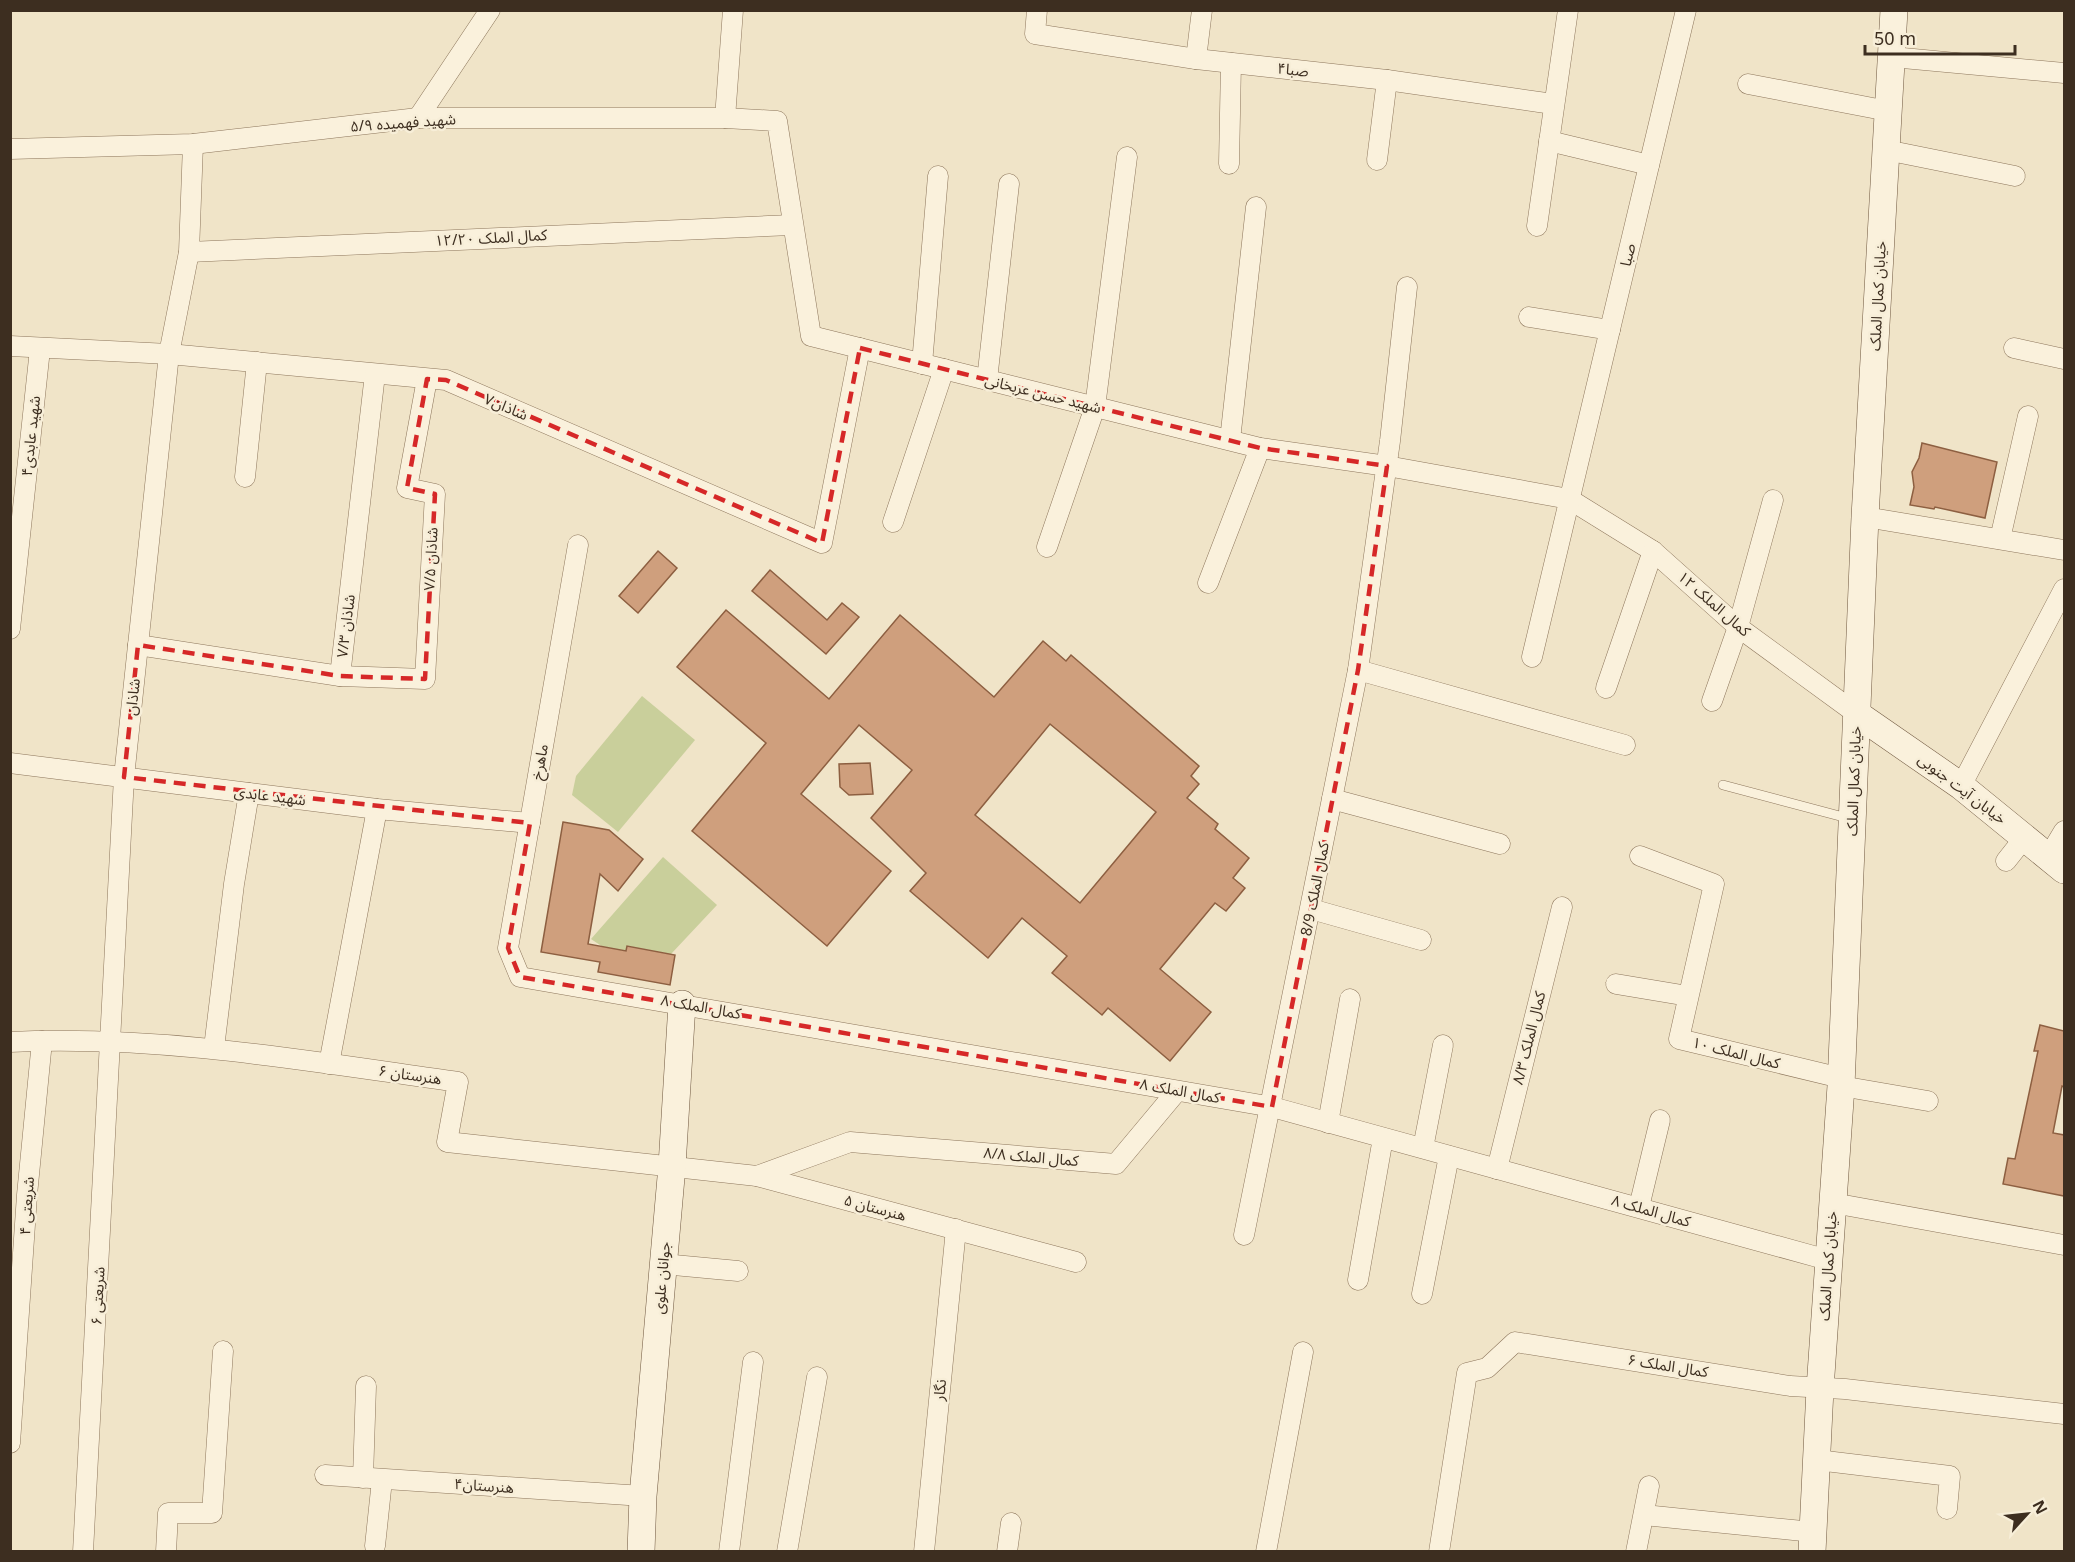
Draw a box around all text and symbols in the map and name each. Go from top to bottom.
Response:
scale bar [1865,18,2015,56]
text: 50 m [1874,20,1916,58]
street label: صبا۴ [1276,52,1310,88]
street label: شهید فهمیده ۵/۹ [349,103,457,143]
street label: کمال الملک ۱۲/۲۰ [434,219,549,257]
street label: صبا [1610,240,1646,270]
street label: خیابان کمال الملک [1859,240,1897,352]
street label: شهید حسن عربخانی [981,364,1105,424]
street label: شاذان۷ [479,383,534,431]
street label: شهید عابدی۴ [11,394,51,478]
street label: شاذان ۷/۵ [413,526,449,592]
street label: کمال الملک ۱۲ [1670,562,1759,646]
street label: شاذان ۷/۳ [326,592,366,660]
street label: شاذان [115,677,151,717]
street label: خیابان کمال الملک [1836,725,1872,837]
street label: ماهرخ [521,741,559,783]
street label: خیابان آیت جنوبی [1910,744,2014,834]
street label: شهید عابدی [232,776,308,816]
street label: کمال الملک 8/9 [1290,838,1340,939]
street label: کمال الملک ۸ [658,984,745,1030]
street label: کمال الملک ۸/۳ [1502,987,1556,1088]
street label: کمال الملک ۱۰ [1689,1027,1784,1080]
street label: هنرستان ۶ [376,1055,444,1095]
street label: کمال الملک ۸ [1137,1068,1224,1114]
street label: کمال الملک ۸/۸ [982,1137,1081,1177]
street label: شریعتی ۴ [9,1175,45,1236]
street label: هنرستان ۵ [840,1184,910,1232]
street label: کمال الملک ۸ [1608,1184,1695,1238]
street label: خیابان کمال الملک [1808,1210,1848,1322]
street label: جوانان علوی [643,1240,681,1316]
street label: شریعتی ۶ [80,1266,116,1326]
street label: کمال الملک ۶ [1625,1344,1711,1388]
street label: نگار [923,1378,957,1403]
street label: هنرستان۴ [453,1468,515,1504]
north arrow [1997,1484,2057,1544]
text: N [2021,1494,2058,1521]

